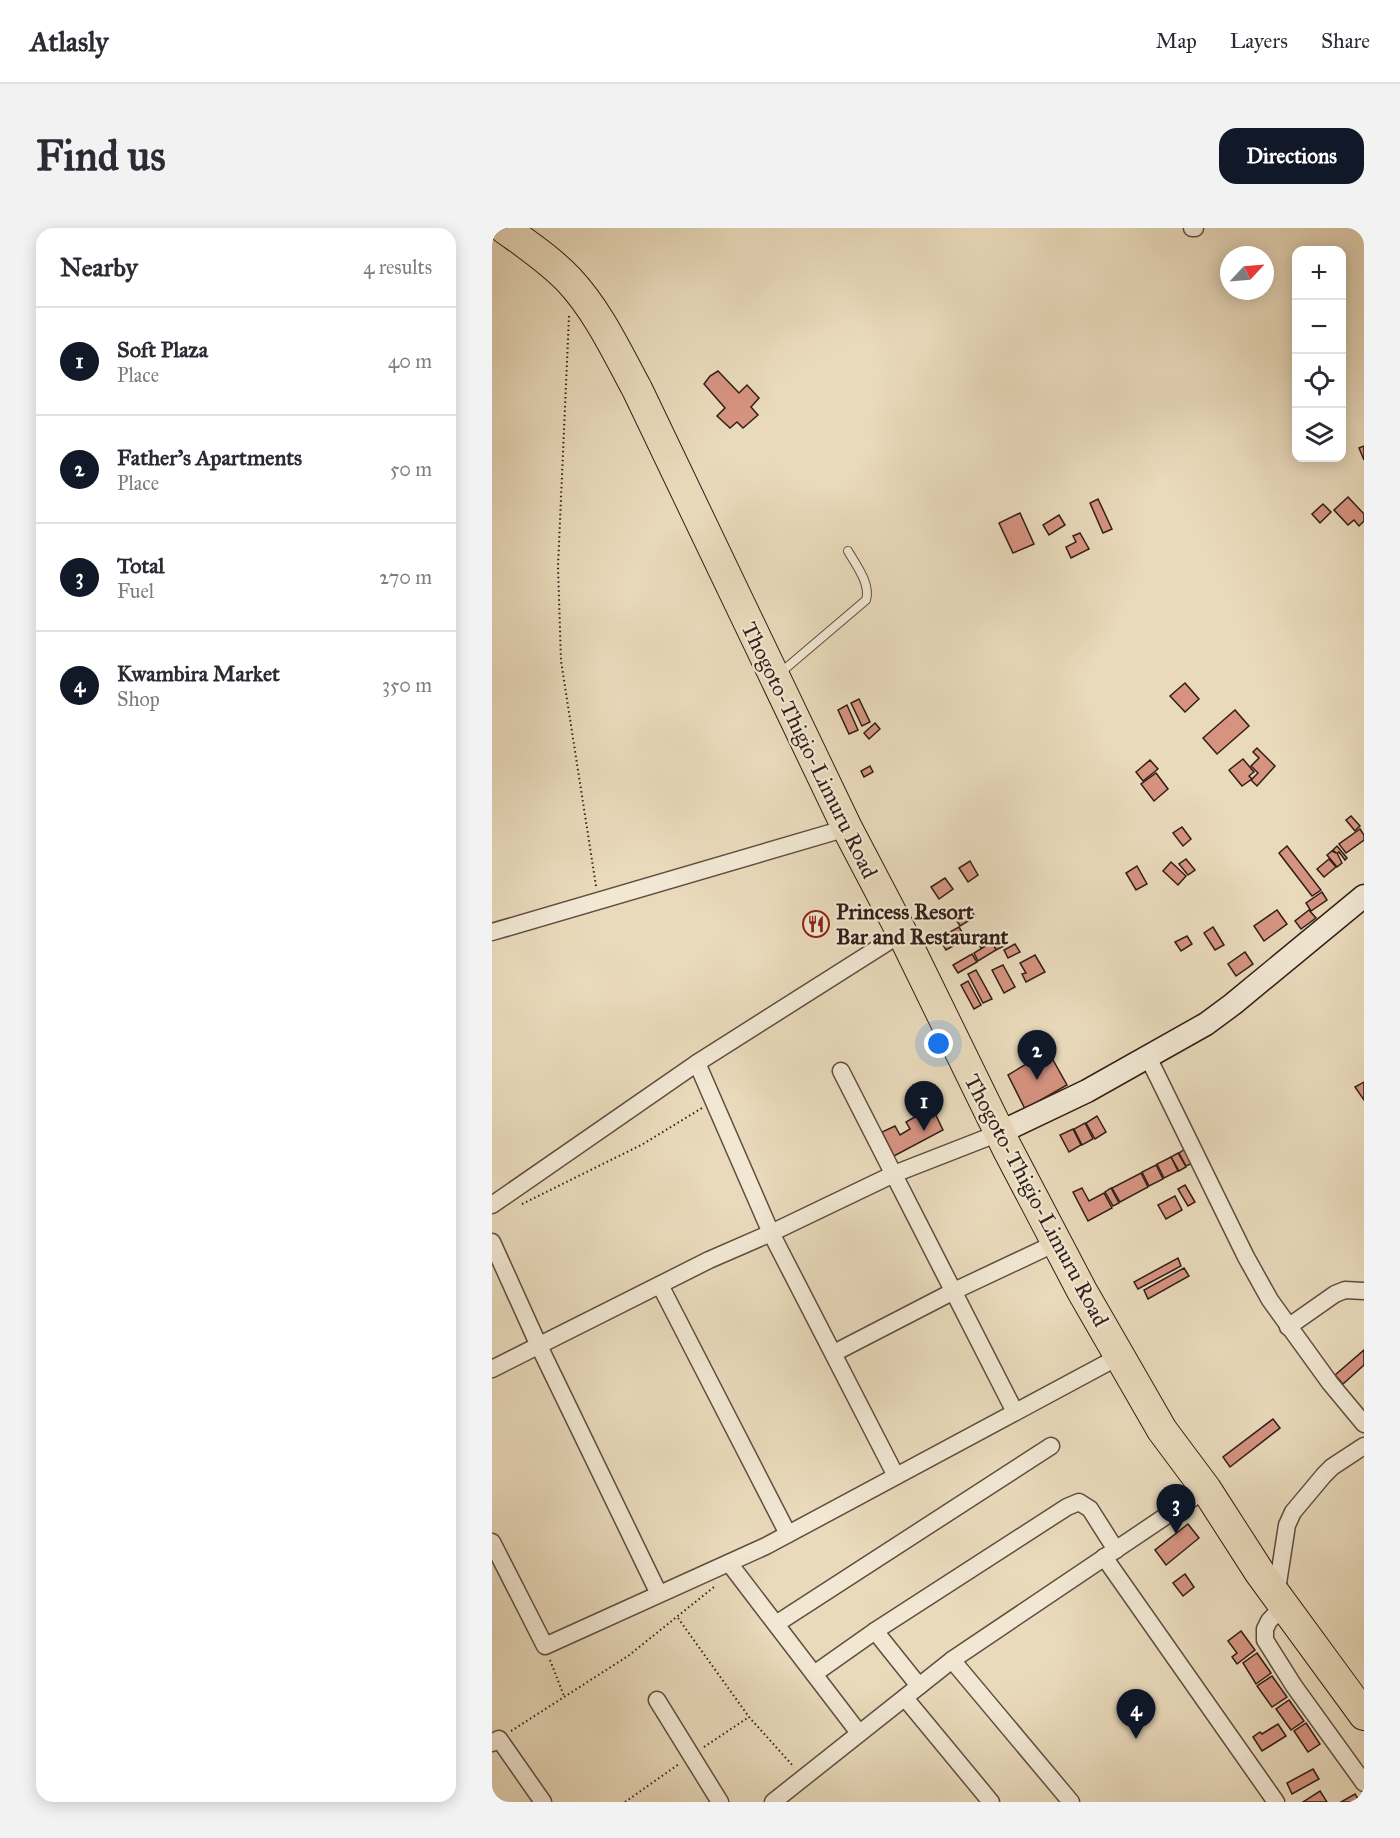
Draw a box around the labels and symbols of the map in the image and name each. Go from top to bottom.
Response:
north arrow [1220,246,1274,300]
street label: Thogoto-Thigio-Limuru Road [736,618,883,883]
place label: Princess Resort Bar and Restaurant [836,898,1008,950]
restaurant icon: Princess Resort Bar and Restaurant [801,909,831,939]
your location [924,1029,953,1058]
pin: 2 [1018,1030,1056,1080]
street label: Thogoto-Thigio-Limuru Road [958,1069,1115,1331]
pin: 1 [904,1082,944,1131]
pin: 3 [1156,1484,1196,1534]
pin: 4 [1116,1690,1156,1739]

